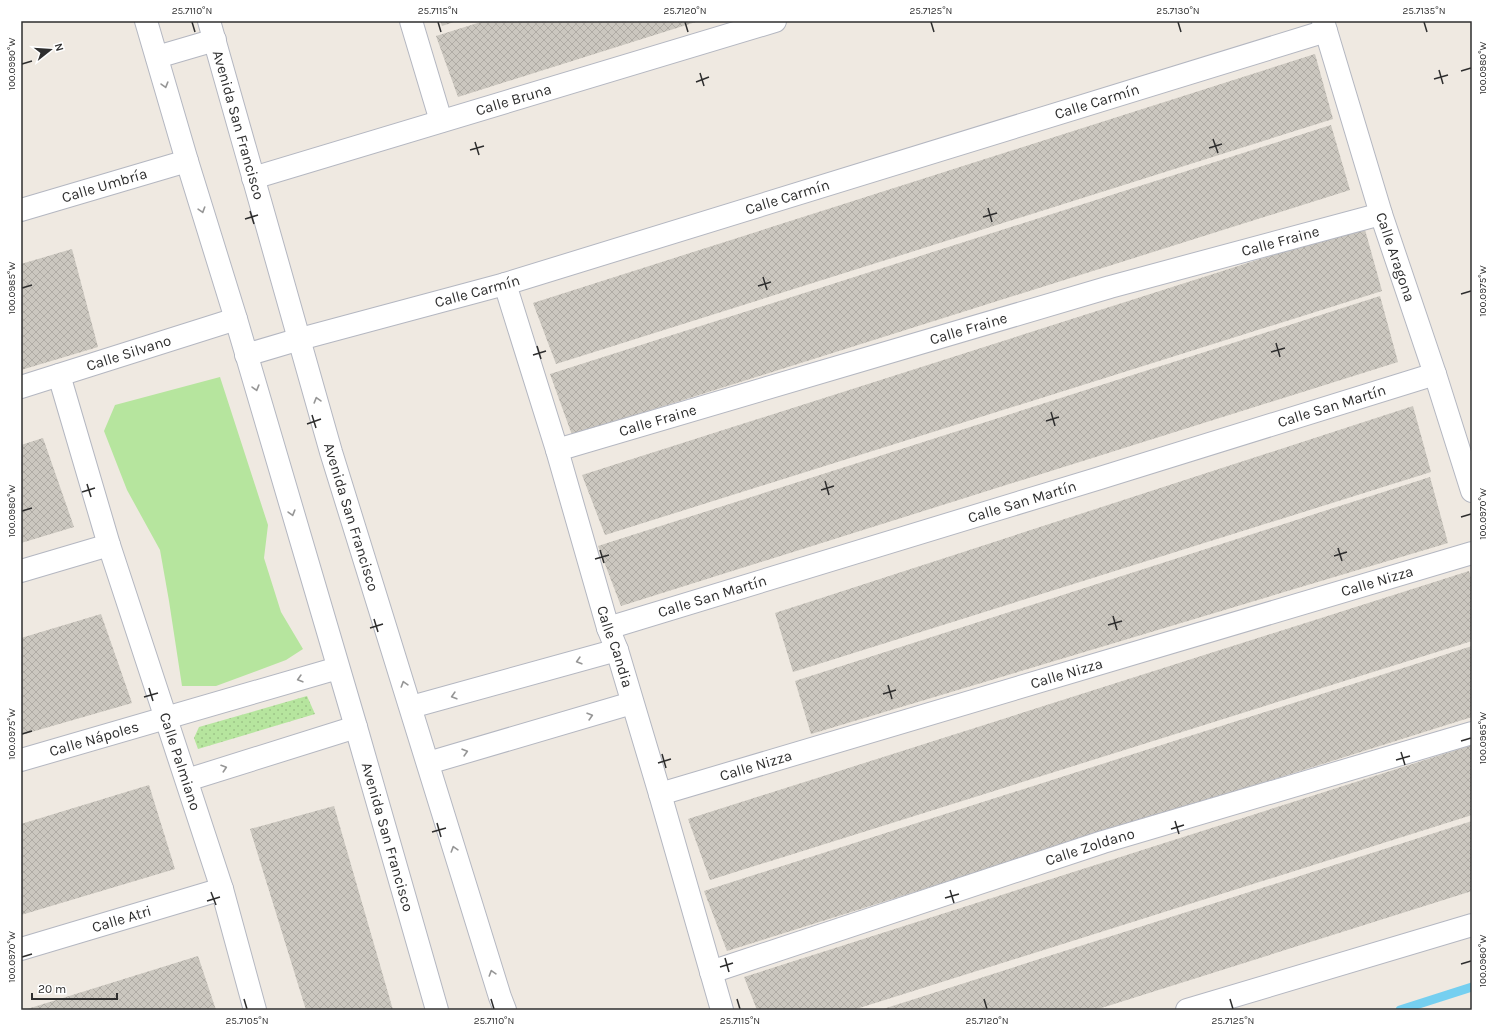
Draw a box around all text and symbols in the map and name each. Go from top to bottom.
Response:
text: 25.7110°N [172,5,212,17]
text: 25.7115°N [418,5,458,17]
text: 25.7120°N [663,5,707,17]
text: 25.7125°N [910,5,952,17]
text: 25.7130°N [1156,5,1200,17]
text: 25.7135°N [1402,5,1446,17]
north arrow [30,30,70,70]
text: 100.0990°W [6,38,18,90]
text: 100.0980°W [1477,41,1489,95]
text: N [52,42,66,53]
street label: Avenida San Francisco [209,48,268,202]
street label: Calle Bruna [473,80,554,120]
street label: Calle Carmín [1052,80,1141,123]
one-way arrow [160,82,169,89]
street label: Calle Umbría [60,164,149,206]
street label: Calle Carmín [743,175,832,219]
one-way arrow [197,206,206,213]
street label: Calle Aragona [1372,210,1419,304]
street label: Calle Fraine [1239,222,1321,260]
text: 100.0985°W [6,262,18,314]
text: 100.0975°W [1477,265,1489,317]
street label: Calle Carmín [433,271,522,311]
street label: Calle Fraine [928,309,1009,349]
street label: Calle Silvano [84,331,173,375]
street label: Calle San Martín [1275,381,1388,431]
one-way arrow [251,384,260,391]
one-way arrow [313,396,321,403]
street label: Calle Fraine [617,400,699,440]
street label: Avenida San Francisco [320,441,383,593]
street label: Calle San Martín [966,477,1079,527]
text: 100.0980°W [6,484,18,538]
text: 100.0970°W [1477,488,1489,540]
one-way arrow [287,509,296,516]
street label: Calle Nizza [1339,562,1415,600]
street label: Calle San Martín [656,571,769,621]
street label: Calle Candia [593,604,637,690]
street label: Calle Nizza [1028,654,1105,693]
one-way arrow [576,656,582,664]
one-way arrow [297,674,304,683]
one-way arrow [400,681,409,688]
one-way arrow [451,691,457,699]
text: 100.0975°W [6,708,18,760]
street label: Calle Palmiano [156,710,205,813]
one-way arrow [586,712,593,721]
text: 100.0965°W [1477,712,1489,764]
street label: Calle Nápoles [47,717,141,760]
street label: Calle Nizza [718,746,794,785]
one-way arrow [461,748,468,757]
street label: Avenida San Francisco [358,760,417,914]
one-way arrow [221,764,228,773]
street label: Calle Zoldano [1043,824,1137,870]
one-way arrow [450,846,459,853]
street label: Calle Atri [90,902,154,936]
text: 100.0970°W [6,931,18,983]
text: 100.0960°W [1477,935,1489,987]
one-way arrow [489,970,497,977]
scale bar [32,975,117,1001]
text: 20 m [38,982,66,996]
text: 25.7105°N [225,1015,269,1027]
text: 25.7110°N [474,1015,514,1027]
text: 25.7115°N [720,1015,760,1027]
text: 25.7120°N [965,1015,1009,1027]
text: 25.7125°N [1212,1015,1254,1027]

